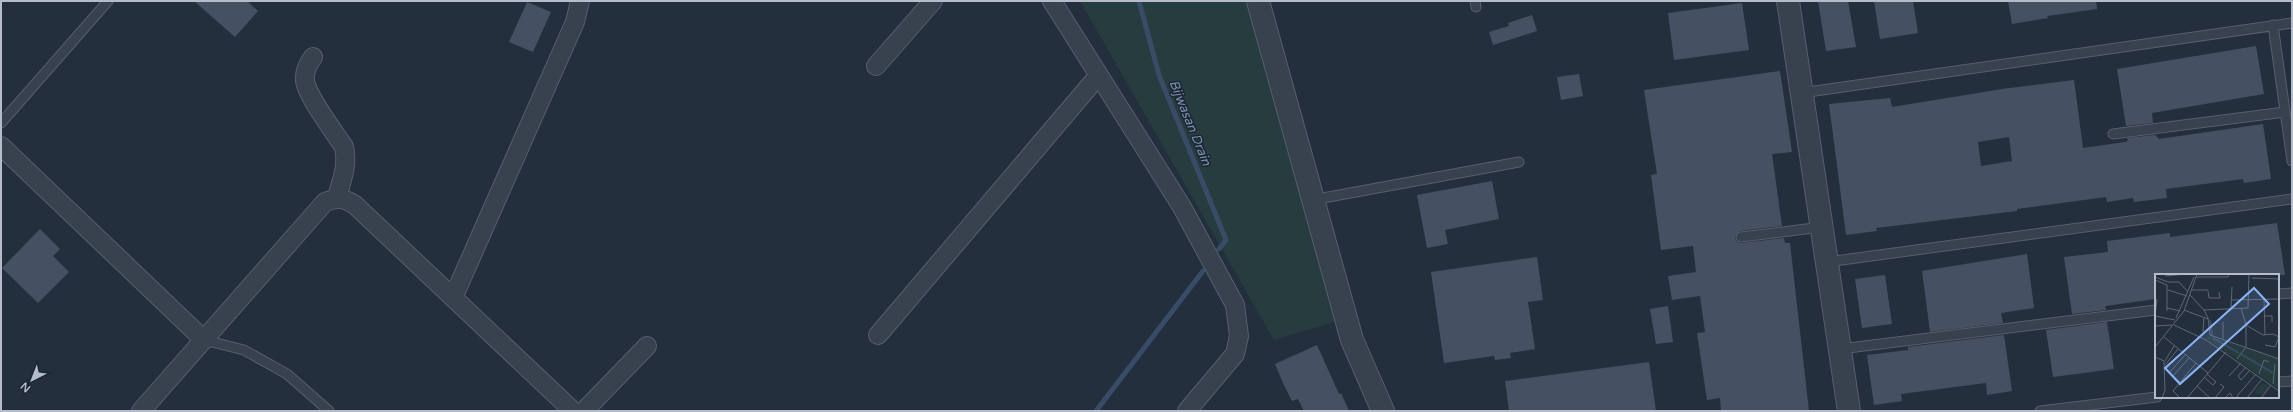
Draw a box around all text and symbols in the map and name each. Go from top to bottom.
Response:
water label: Bijwasan Drain [1166,78,1215,169]
inset map [2155,274,2279,398]
north arrow [12,360,52,400]
text: N [18,379,33,395]

